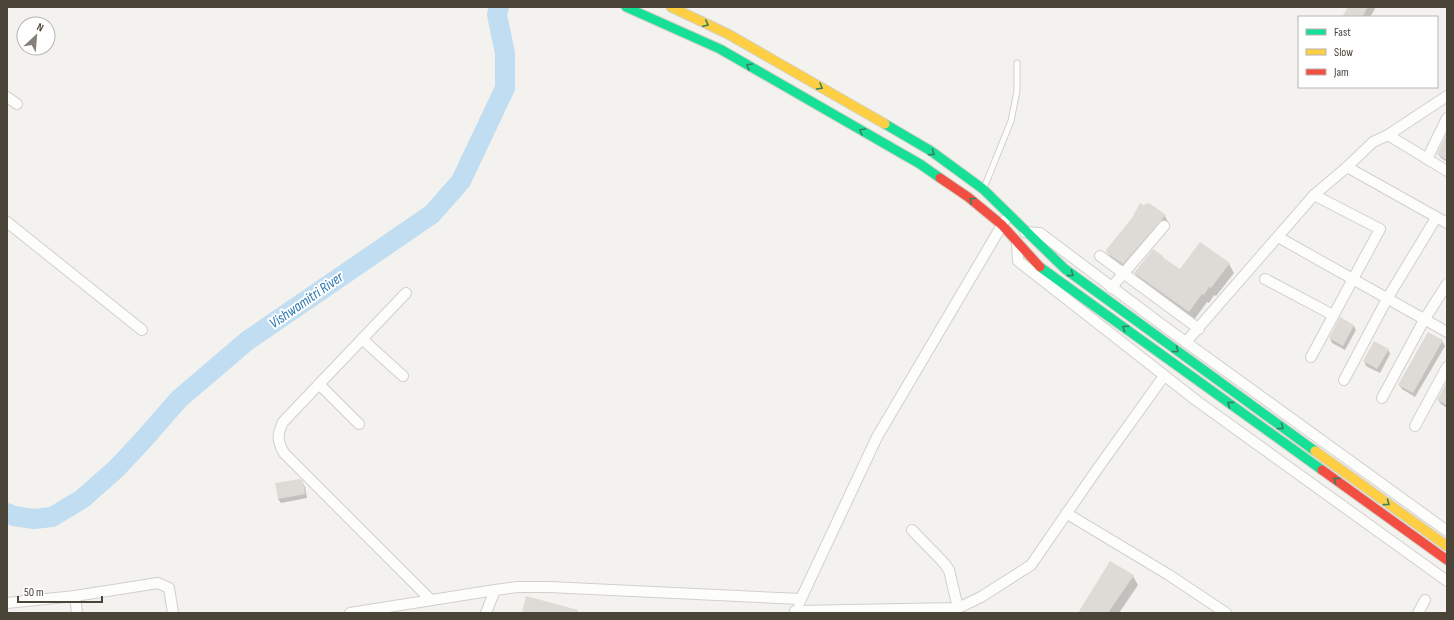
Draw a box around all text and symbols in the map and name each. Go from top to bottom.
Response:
north arrow [16,16,56,56]
legend [1298,16,1438,88]
one-way arrow [702,19,710,27]
text: N [35,20,46,35]
text: Fast [1334,25,1351,40]
text: Slow [1334,45,1353,60]
one-way arrow [746,64,753,71]
text: Jam [1333,65,1349,80]
one-way arrow [816,83,823,90]
one-way arrow [859,128,866,135]
one-way arrow [928,148,935,155]
one-way arrow [969,198,976,205]
water label: Vishwamitri River [265,267,348,333]
one-way arrow [1067,269,1074,277]
one-way arrow [1122,326,1129,333]
one-way arrow [1172,345,1179,353]
one-way arrow [1228,402,1235,409]
one-way arrow [1277,422,1284,429]
one-way arrow [1333,477,1340,485]
one-way arrow [1382,498,1389,505]
scale bar [18,578,102,604]
text: 50 m [24,585,44,600]

